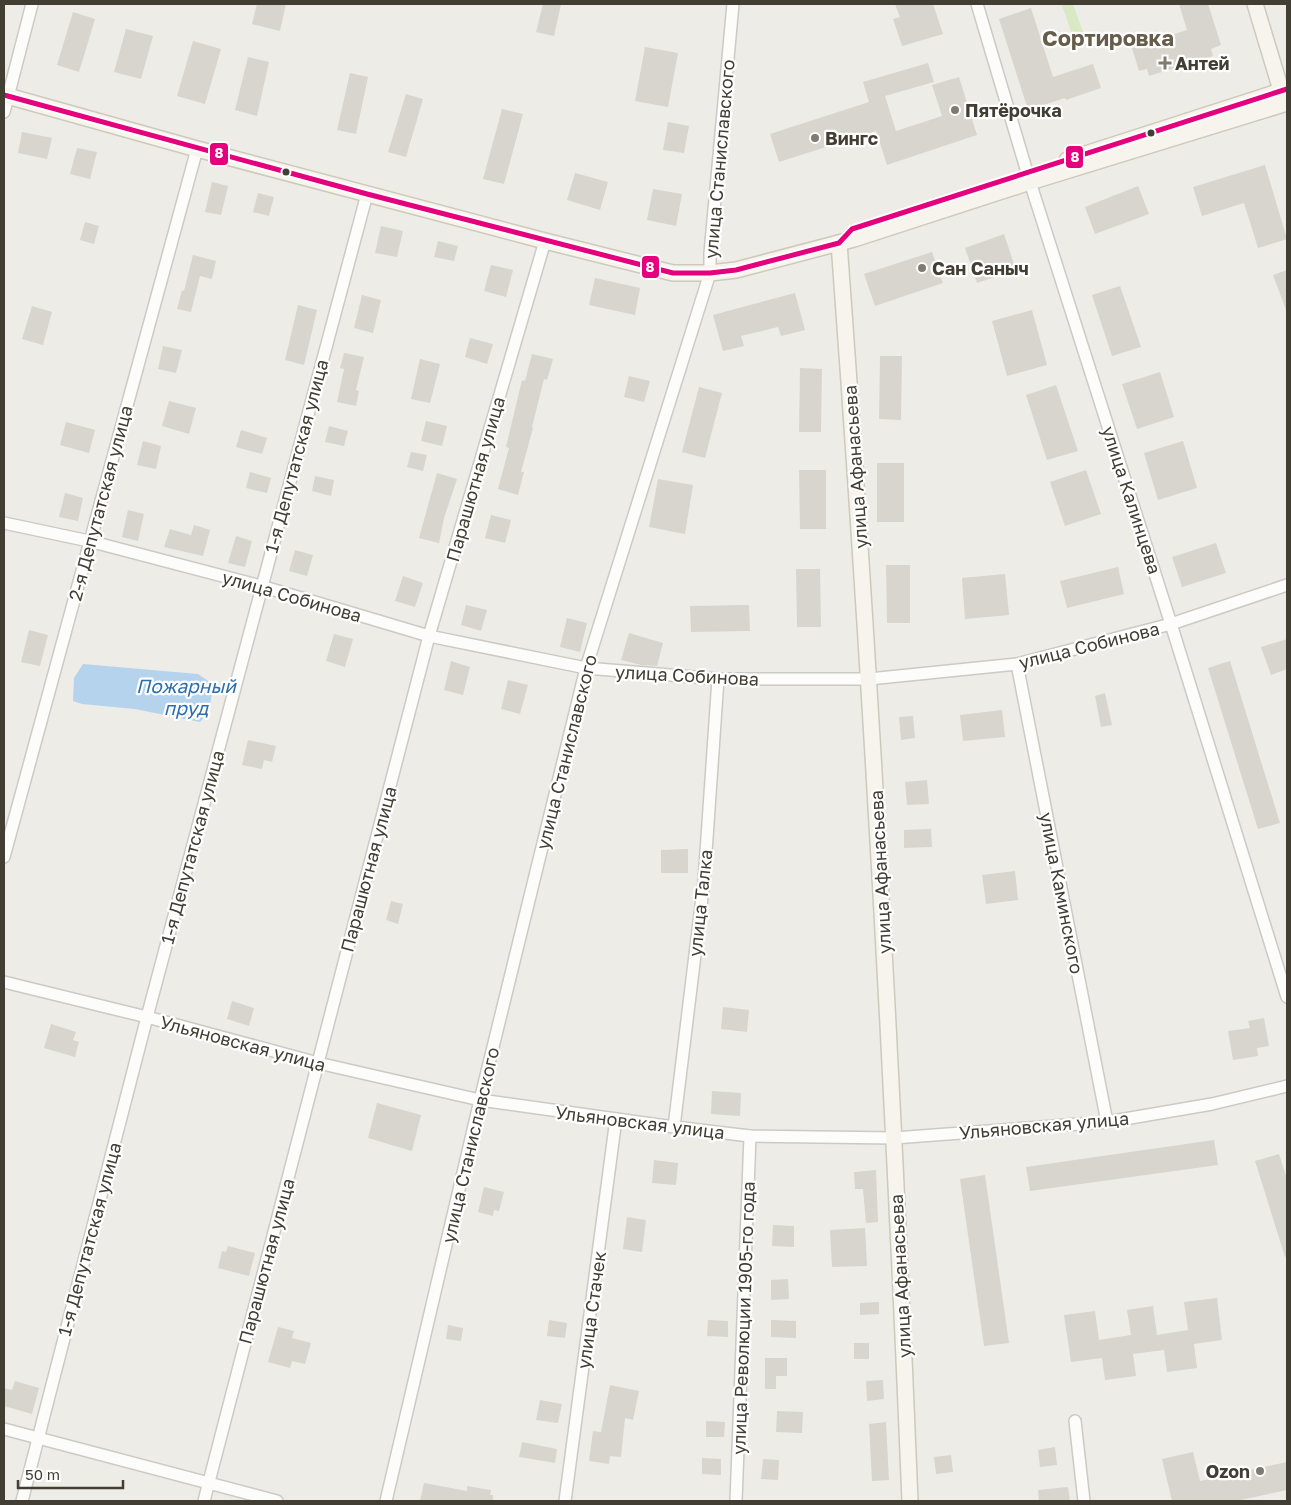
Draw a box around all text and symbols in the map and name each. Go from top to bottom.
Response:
district label: Сортировка [1042,24,1174,51]
place label: Антей [1175,52,1230,74]
marker: Антей [1159,57,1171,69]
street label: улица Станиславского [699,58,739,260]
place label: Пятёрочка [965,99,1062,121]
marker: Пятёрочка [949,104,961,116]
place label: Вингс [825,127,878,149]
unlabelled marker [1146,128,1156,138]
marker: Вингс [809,132,821,144]
line badge: 8 [209,142,229,166]
text: 8 [215,144,224,161]
line badge: 8 [1065,145,1084,169]
text: 8 [1071,148,1080,165]
unlabelled marker [281,167,291,177]
line badge: 8 [641,255,660,279]
place label: Сан Саныч [932,257,1029,279]
text: 8 [646,258,655,275]
marker: Сан Саныч [916,262,928,274]
street label: 1-я Депутатская улица [260,357,332,555]
street label: улица Афанасьева [838,384,872,550]
street label: Парашютная улица [441,394,509,564]
street label: 2-я Депутатская улица [63,403,137,603]
street label: улица Калинцева [1098,423,1166,577]
street label: улица Собинова [220,566,364,626]
street label: улица Собинова [1016,617,1162,673]
street label: улица Станиславского [531,652,601,852]
street label: улица Собинова [614,660,760,690]
water label: Пожарный пруд [136,674,237,719]
street label: 1-я Депутатская улица [156,748,228,946]
street label: Парашютная улица [335,784,401,954]
street label: улица Афанасьева [865,790,895,954]
street label: улица Каминского [1036,810,1088,976]
street label: улица Талка [683,848,717,958]
street label: Ульяновская улица [158,1010,328,1076]
street label: улица Станиславского [437,1045,503,1245]
street label: Ульяновская улица [554,1101,726,1143]
street label: Ульяновская улица [958,1107,1130,1143]
street label: 1-я Депутатская улица [53,1140,125,1338]
street label: Парашютная улица [233,1176,299,1346]
street label: улица Революции 1905-го года [727,1181,759,1455]
street label: улица Афанасьева [885,1194,915,1358]
street label: улица Стачек [572,1250,610,1370]
scale bar [18,1458,122,1490]
place label: Ozon [1206,1460,1250,1482]
text: 50 m [25,1465,60,1483]
marker: Ozon [1254,1465,1266,1477]

